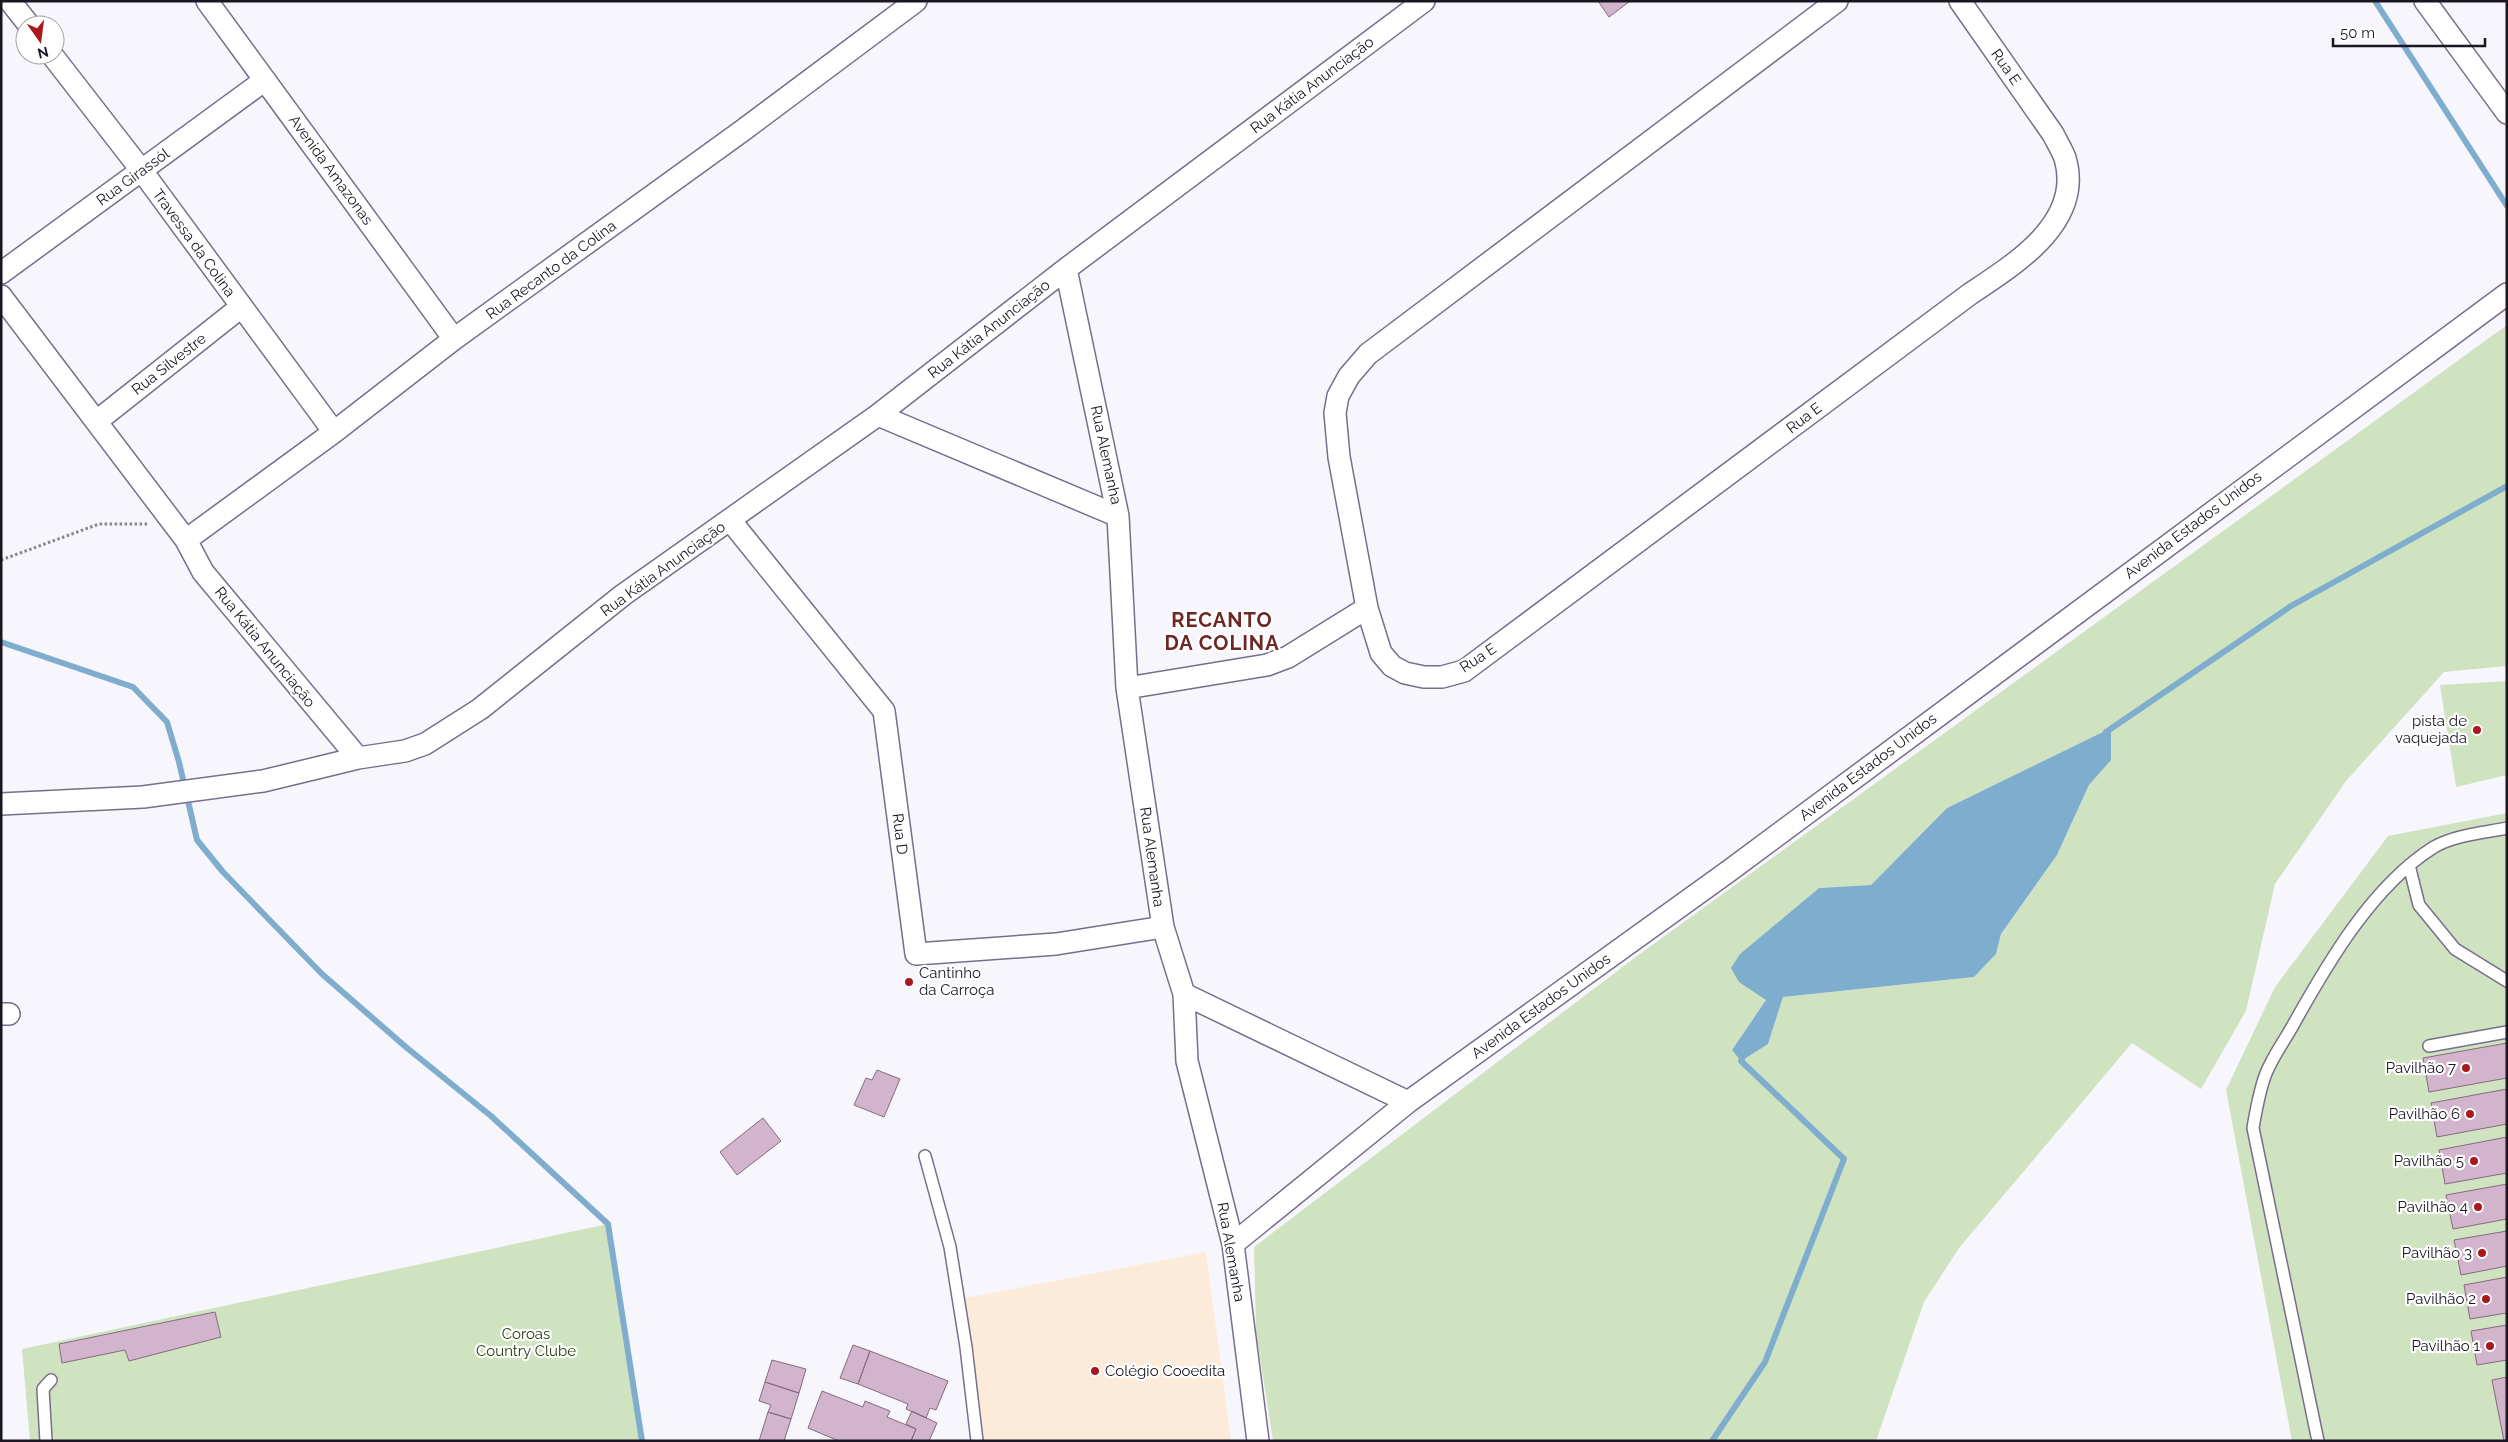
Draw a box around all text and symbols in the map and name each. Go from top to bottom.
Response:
north arrow [15,15,65,65]
scale bar [2333,15,2486,47]
text: 50 m [2340,24,2375,42]
street label: Rua Kátia Anunciação [1247,33,1377,137]
text: N [36,44,50,62]
street label: Rua E [1987,46,2025,88]
street label: Avenida Amazonas [285,112,377,228]
street label: Rua Girassól [93,144,174,209]
street label: Travessa da Colina [149,186,239,300]
street label: Rua Recanto da Colina [482,217,620,323]
street label: Rua Kátia Anunciação [924,276,1054,382]
street label: Rua Silvestre [128,329,210,399]
street label: Rua E [1783,399,1825,437]
street label: Rua Alemanha [1087,404,1125,506]
street label: Avenida Estados Unidos [2121,468,2265,582]
street label: Rua Kátia Anunciação [597,518,729,620]
street label: Rua Kátia Anunciação [211,583,319,711]
district label: RECANTO DA COLINA [1164,608,1280,655]
street label: Rua E [1456,640,1500,676]
street label: Avenida Estados Unidos [1796,710,1940,824]
place label: pista de vaquejada [2395,712,2467,747]
marker: pista de vaquejada [2471,724,2483,736]
street label: Rua Alemanha [1136,806,1168,908]
street label: Rua D [889,812,911,856]
street label: Avenida Estados Unidos [1468,950,1614,1062]
place label: Cantinho da Carroça [919,964,994,999]
marker: Cantinho da Carroça [903,976,915,988]
place label: Pavilhão 7 [2386,1059,2456,1077]
marker: Pavilhão 7 [2460,1062,2472,1074]
place label: Pavilhão 6 [2389,1105,2460,1123]
marker: Pavilhão 6 [2464,1108,2476,1120]
place label: Pavilhão 5 [2394,1152,2464,1170]
marker: Pavilhão 5 [2468,1155,2480,1167]
place label: Pavilhão 4 [2398,1198,2468,1216]
street label: Rua Alemanha [1213,1201,1249,1303]
marker: Pavilhão 4 [2472,1201,2484,1213]
place label: Pavilhão 3 [2402,1244,2472,1262]
marker: Pavilhão 3 [2476,1247,2488,1259]
place label: Pavilhão 2 [2406,1290,2476,1308]
marker: Pavilhão 2 [2480,1293,2492,1305]
park label: Coroas Country Clube [476,1325,576,1360]
place label: Pavilhão 1 [2411,1337,2481,1355]
marker: Pavilhão 1 [2484,1340,2496,1352]
place label: Colégio Cooedita [1105,1362,1225,1380]
marker: Colégio Cooedita [1089,1365,1101,1377]

